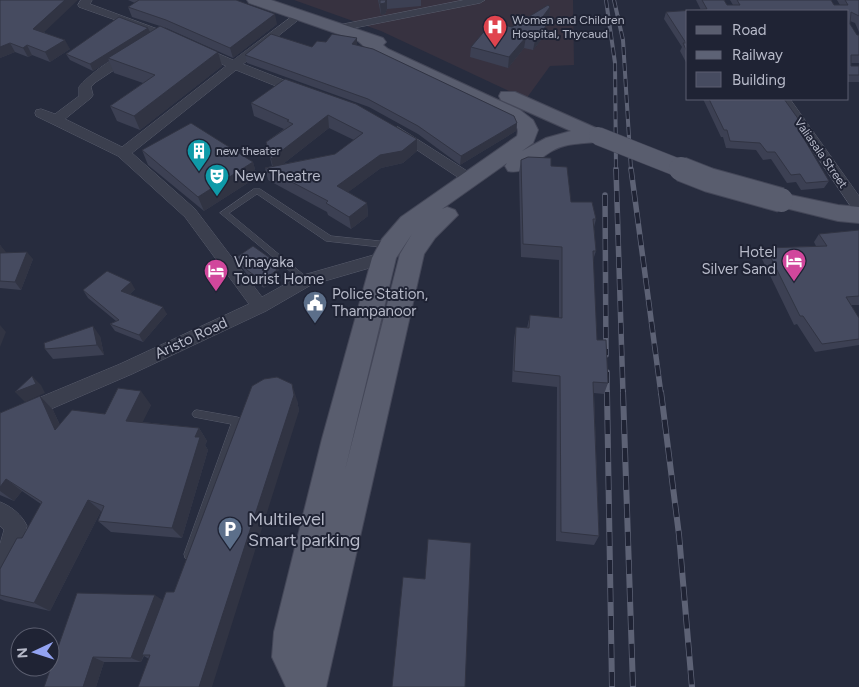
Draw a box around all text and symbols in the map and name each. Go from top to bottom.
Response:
legend [686,10,849,100]
place label: Women and Children Hospital, Thycaud [512,13,625,41]
hospital icon: Women and Children Hospital, Thycaud [482,14,508,48]
text: Road [732,21,767,39]
text: Railway [732,46,783,64]
text: Building [732,71,786,89]
street label: Valiasala Street [792,115,851,191]
building icon: new theater [186,138,212,172]
place label: new theater [216,144,280,158]
theatre icon: New Theatre [204,163,230,197]
place label: New Theatre [234,167,321,185]
place label: Hotel Silver Sand [701,243,776,278]
hotel icon: Hotel Silver Sand [781,248,807,282]
place label: Vinayaka Tourist Home [234,253,324,288]
hotel icon: Vinayaka Tourist Home [203,258,229,292]
place label: Police Station, Thampanoor [332,285,428,320]
public building icon: Police Station, Thampanoor [302,290,328,324]
street label: Aristo Road [152,313,230,363]
place label: Multilevel Smart parking [248,508,360,551]
parking icon: Multilevel Smart parking [217,516,243,550]
north arrow [10,627,60,677]
text: N [14,647,31,659]

